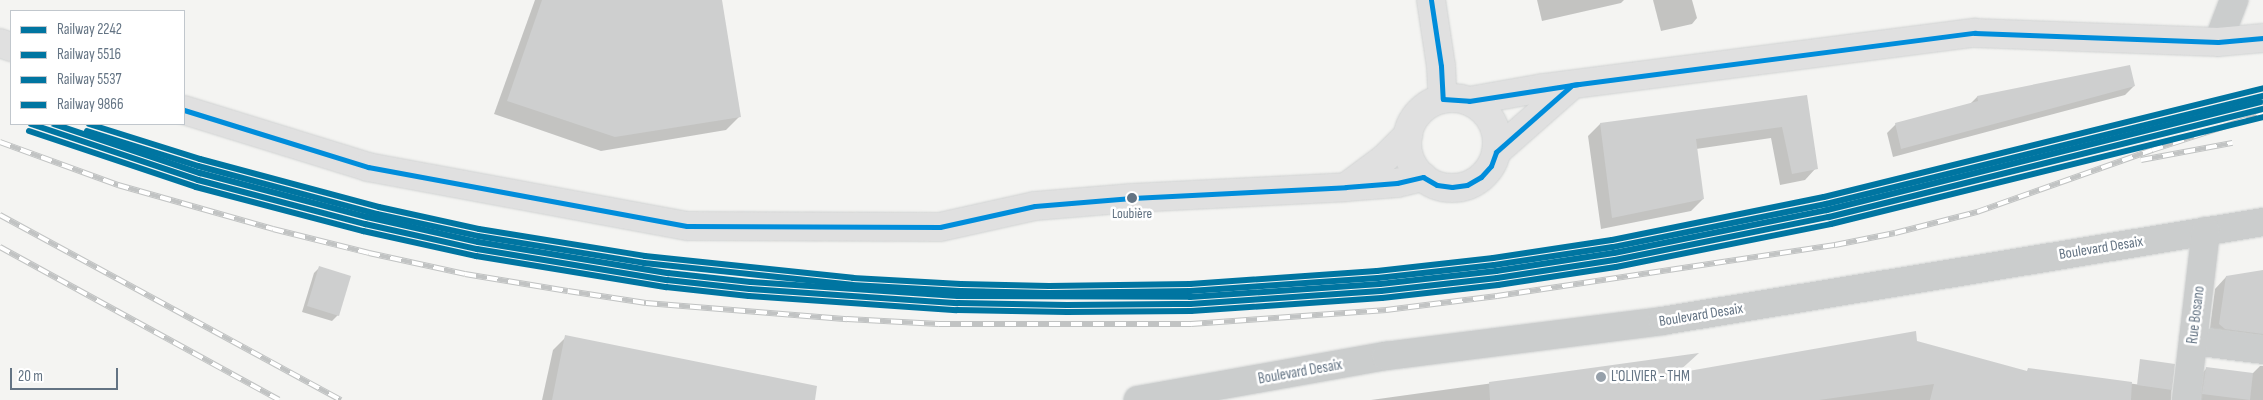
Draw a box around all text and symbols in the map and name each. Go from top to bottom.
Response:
legend [10,10,185,125]
text: Railway 2242 [57,20,122,39]
text: Railway 5516 [57,45,121,64]
text: Railway 5537 [57,70,121,89]
text: Railway 9866 [57,95,124,114]
marker: Loubière [1127,193,1137,203]
place label: Loubière [1112,206,1152,222]
street label: Boulevard Desaix [2058,232,2144,264]
street label: Rue Bosano [2184,285,2208,345]
street label: Boulevard Desaix [1658,299,1744,331]
street label: Boulevard Desaix [1257,356,1343,388]
scale bar [12,358,120,390]
text: 20 m [18,367,43,386]
place label: L'OLIVIER - THM [1611,368,1690,386]
marker: L'OLIVIER - THM [1595,371,1607,383]

